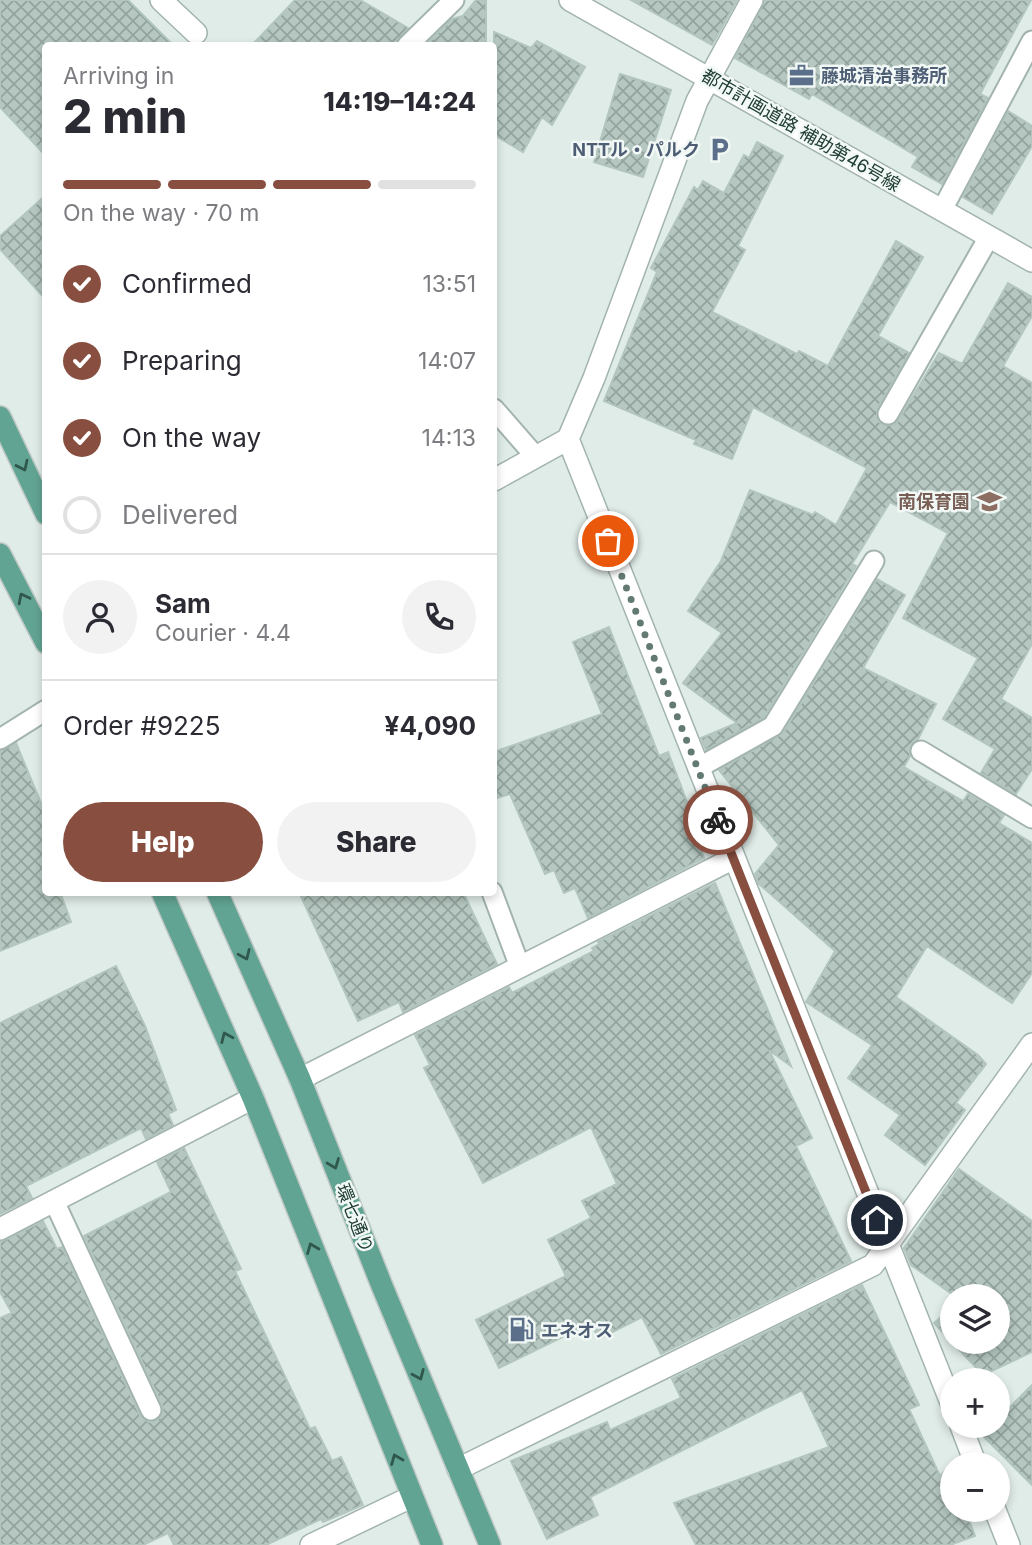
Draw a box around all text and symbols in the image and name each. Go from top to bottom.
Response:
office icon: 藤城清治事務所 [787,61,815,89]
text: Arriving in [63,62,174,90]
street label: 都市計画道路 補助第46号線 [698,64,904,196]
place label: 藤城清治事務所 [821,65,947,86]
text: 14:19–14:24 [323,86,476,117]
text: 2 min [63,88,187,144]
parking icon: NTTル・パルク [706,135,734,163]
place label: NTTル・パルク [572,139,700,160]
text: On the way · 70 m [63,199,259,227]
icon: check [63,265,101,303]
text: Confirmed [122,268,252,299]
text: 13:51 [422,270,476,298]
icon: check [63,342,101,380]
text: Preparing [122,345,242,376]
text: 14:07 [418,347,476,375]
icon: check [63,419,101,457]
text: On the way [122,422,261,453]
text: 14:13 [422,424,476,452]
one-way arrow [15,459,29,471]
school or university icon: 南保育園 [976,487,1004,515]
place label: 南保育園 [898,491,970,512]
text: Delivered [122,499,238,530]
pin [578,511,638,571]
icon: bag [589,522,627,560]
button: person [63,580,137,654]
button: phone [402,580,476,654]
text: Sam [155,588,211,619]
one-way arrow [17,593,31,605]
text: Courier · 4.4 [155,619,291,647]
text: Order #9225 [63,710,221,741]
text: ¥4,090 [385,710,476,741]
courier [683,785,753,855]
icon: bike [699,801,737,839]
button: Help [63,802,263,882]
button: Share [277,802,476,882]
one-way arrow [237,948,251,960]
one-way arrow [220,1032,234,1045]
one-way arrow [325,1157,339,1169]
street label: 環七通り [332,1181,378,1255]
pin [847,1190,907,1250]
icon: home [858,1201,896,1239]
one-way arrow [307,1242,321,1254]
map controls [940,1284,1010,1522]
button: layers [940,1284,1010,1354]
fuel station icon: エネオス [507,1316,535,1344]
place label: エネオス [541,1320,613,1341]
one-way arrow [410,1368,424,1380]
button: + [940,1368,1010,1438]
button: − [940,1452,1010,1522]
one-way arrow [391,1454,405,1466]

